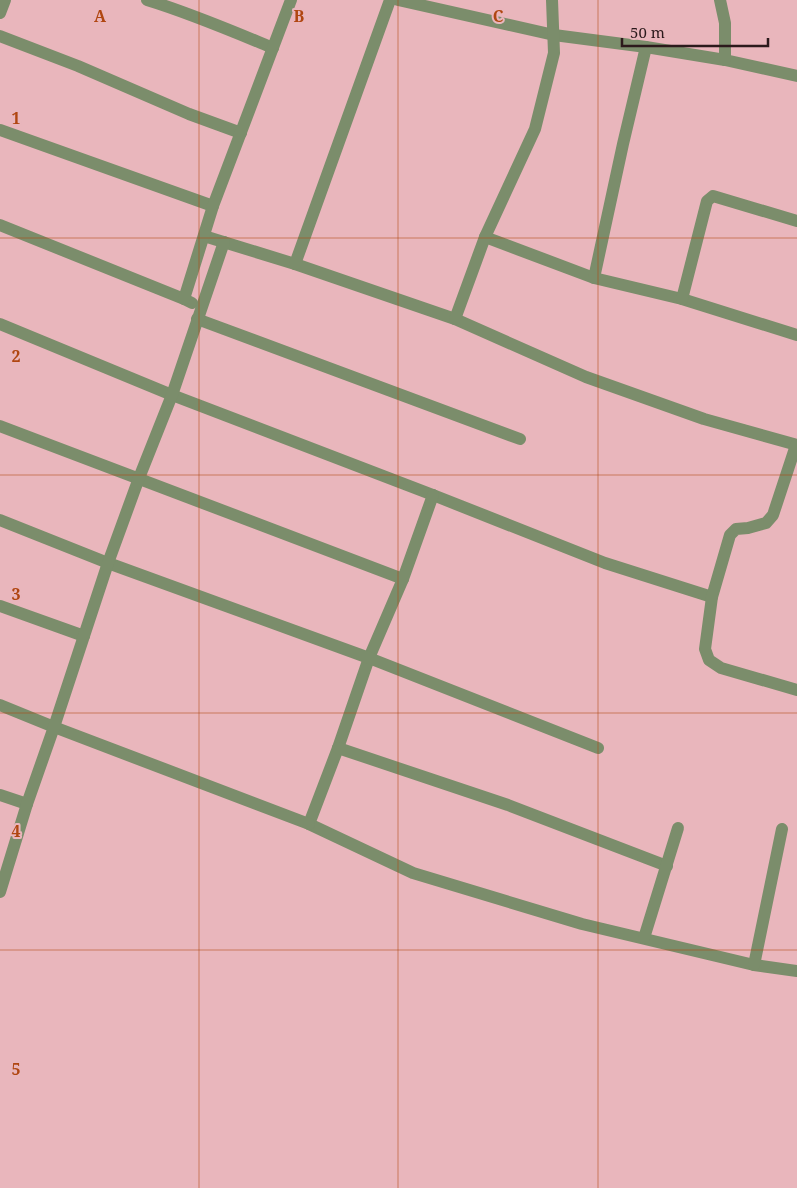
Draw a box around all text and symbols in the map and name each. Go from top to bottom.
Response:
text: A [94,5,107,27]
text: B [294,5,305,27]
text: C [493,5,504,27]
scale bar [622,15,768,47]
text: 50 m [630,22,665,42]
text: 1 [11,107,21,129]
text: 2 [11,345,21,367]
text: 3 [11,583,21,605]
text: 4 [11,820,21,842]
text: 5 [11,1058,21,1080]

